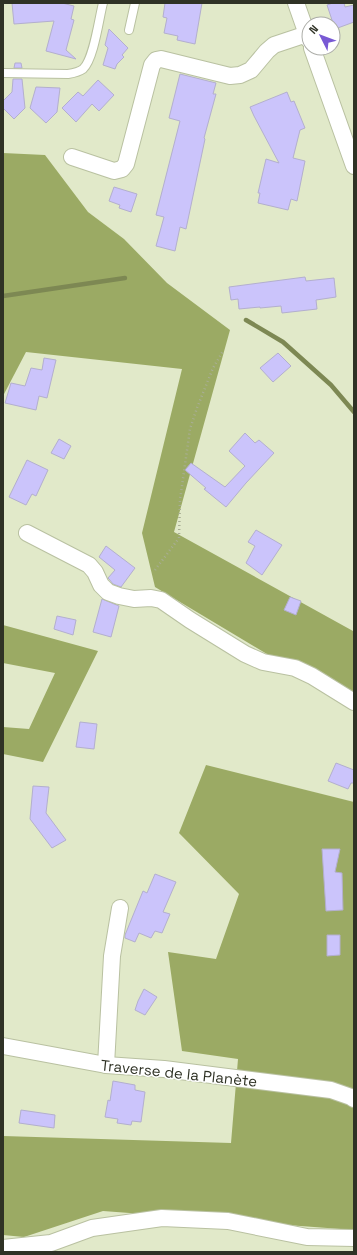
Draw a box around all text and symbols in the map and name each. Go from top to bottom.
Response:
north arrow [301,16,341,56]
text: N [306,22,321,37]
street label: Traverse de la Planète [100,1055,258,1091]

